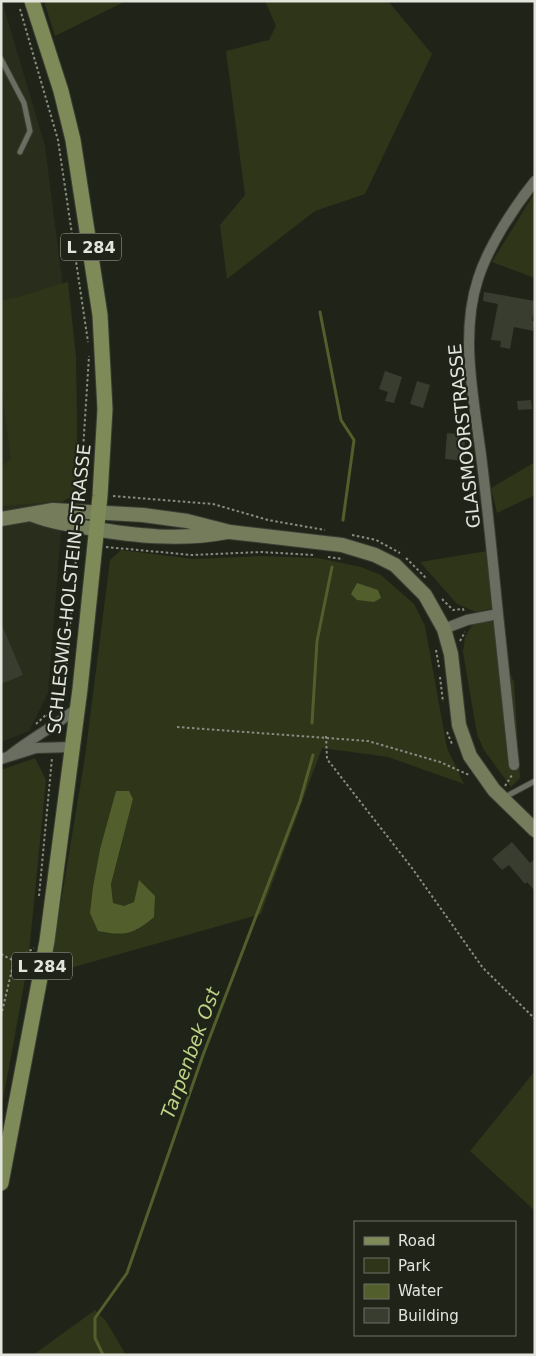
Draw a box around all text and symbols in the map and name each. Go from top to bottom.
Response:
road number: L 284 [61,233,121,260]
street label: GLASMOORSTRASSE [444,343,484,529]
street label: SCHLESWIG-HOLSTEIN-STRASSE [43,443,95,735]
road number: L 284 [12,952,72,979]
water label: Tarpenbek Ost [156,983,224,1122]
legend [354,1221,516,1336]
text: Road [398,1232,436,1250]
text: Park [398,1257,431,1275]
text: Water [398,1282,443,1300]
text: Building [398,1307,459,1325]

